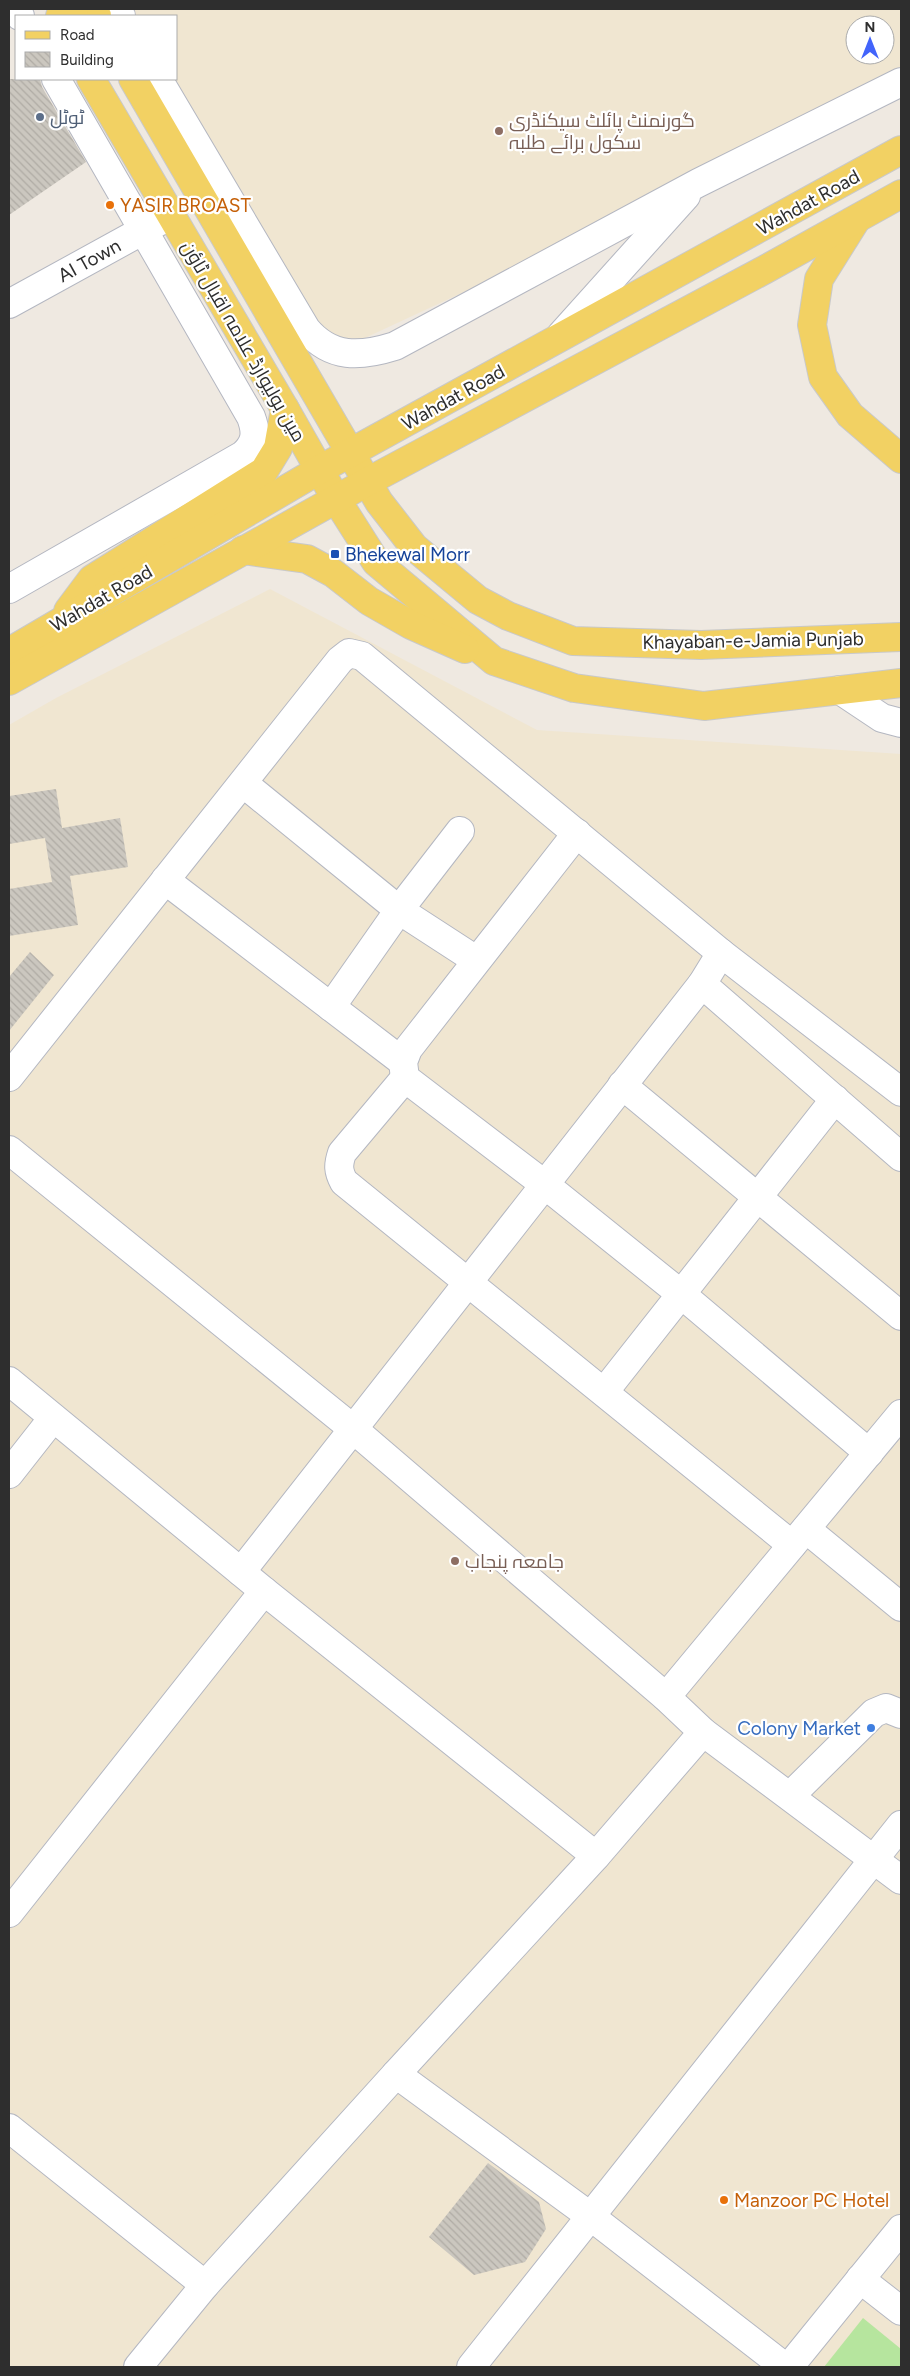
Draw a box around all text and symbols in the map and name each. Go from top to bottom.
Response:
legend [15,15,178,80]
north arrow [845,15,895,65]
text: N [865,19,875,36]
text: Road [60,26,95,44]
text: Building [60,51,114,69]
place label: ٹوٹل [50,106,85,129]
place label: گورنمنٹ پائلٹ سیکنڈری سکول برائے طلبہ [509,109,695,154]
marker: ٹوٹل [34,111,46,123]
marker: گورنمنٹ پائلٹ سیکنڈری سکول برائے طلبہ [493,125,505,137]
street label: Wahdat Road [753,165,864,240]
place label: YASIR BROAST [120,194,252,217]
marker: YASIR BROAST [104,199,116,211]
street label: AI Town [54,234,125,287]
street label: مین بولیوارڈ علامہ اقبال ٹاؤن [177,237,311,446]
street label: Wahdat Road [398,360,509,435]
place label: Bhekewal Morr [345,543,470,566]
marker: Bhekewal Morr [329,548,341,560]
street label: Wahdat Road [46,560,156,637]
street label: Khayaban-e-Jamia Punjab [642,627,864,654]
place label: جامعہ پنجاب [465,1550,564,1574]
marker: جامعہ پنجاب [449,1555,461,1567]
place label: Colony Market [737,1717,861,1740]
marker: Colony Market [865,1722,877,1734]
place label: Manzoor PC Hotel [734,2189,889,2212]
marker: Manzoor PC Hotel [718,2194,730,2206]

